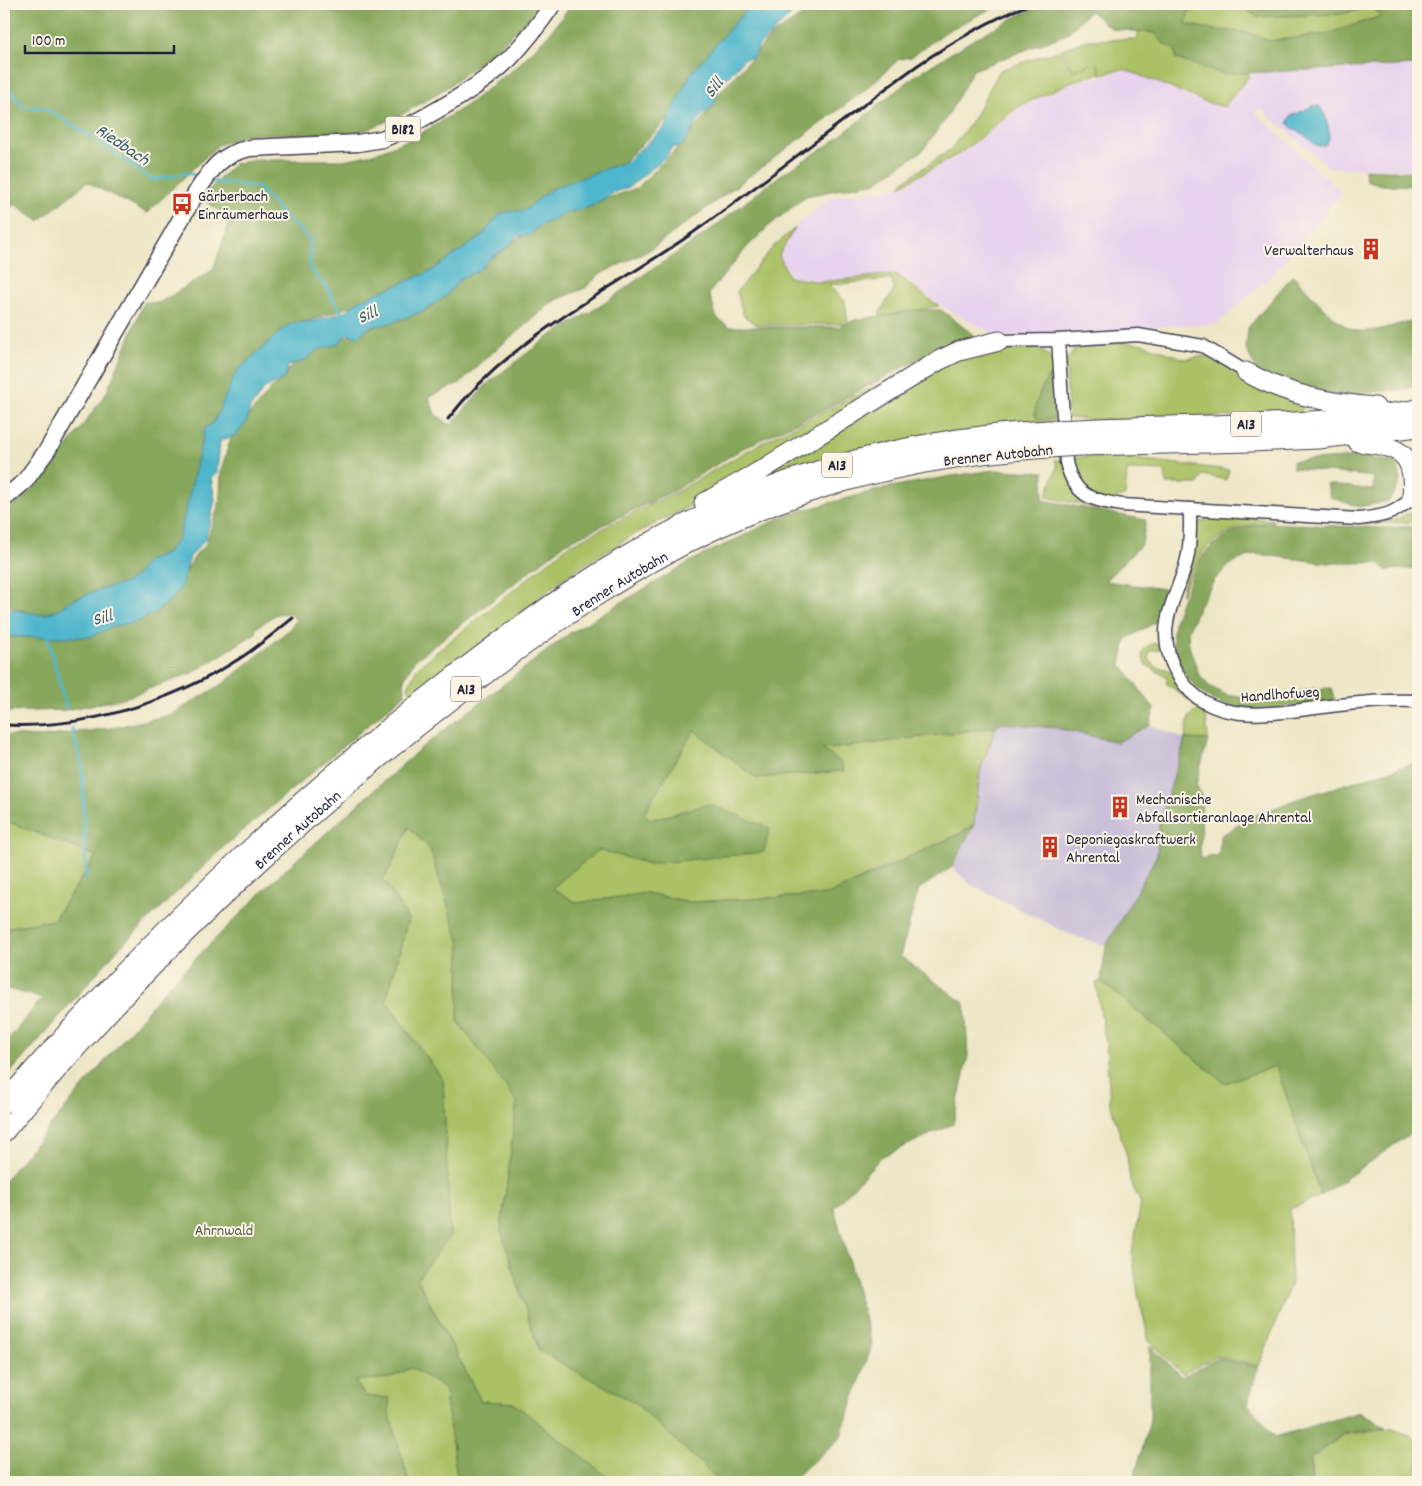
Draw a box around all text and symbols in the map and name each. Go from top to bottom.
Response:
scale bar [25,22,174,54]
text: 100 m [32,31,65,53]
water label: Sill [699,72,732,104]
road number: B182 [386,116,420,142]
water label: Riedbach [90,119,154,174]
place label: Gärberbach Einräumerhaus [198,186,289,227]
bus stop icon: Gärberbach Einräumerhaus [169,191,195,217]
building icon: Verwalterhaus [1358,236,1384,262]
place label: Verwalterhaus [1264,240,1354,263]
water label: Sill [354,300,384,332]
road number: A13 [1231,412,1261,436]
street label: Brenner Autobahn [942,439,1054,474]
road number: A13 [822,452,852,478]
street label: Brenner Autobahn [567,546,673,623]
water label: Sill [90,604,117,634]
road number: A13 [451,676,481,702]
street label: Handlhofweg [1240,681,1320,710]
street label: Brenner Autobahn [250,786,347,876]
place label: Mechanische Abfallsortieranlage Ahrental [1136,789,1312,830]
building icon: Mechanische Abfallsortieranlage Ahrental [1107,794,1133,820]
place label: Deponiegaskraftwerk Ahrental [1066,829,1196,870]
building icon: Deponiegaskraftwerk Ahrental [1037,834,1063,860]
park label: Ahrnwald [195,1220,253,1243]

